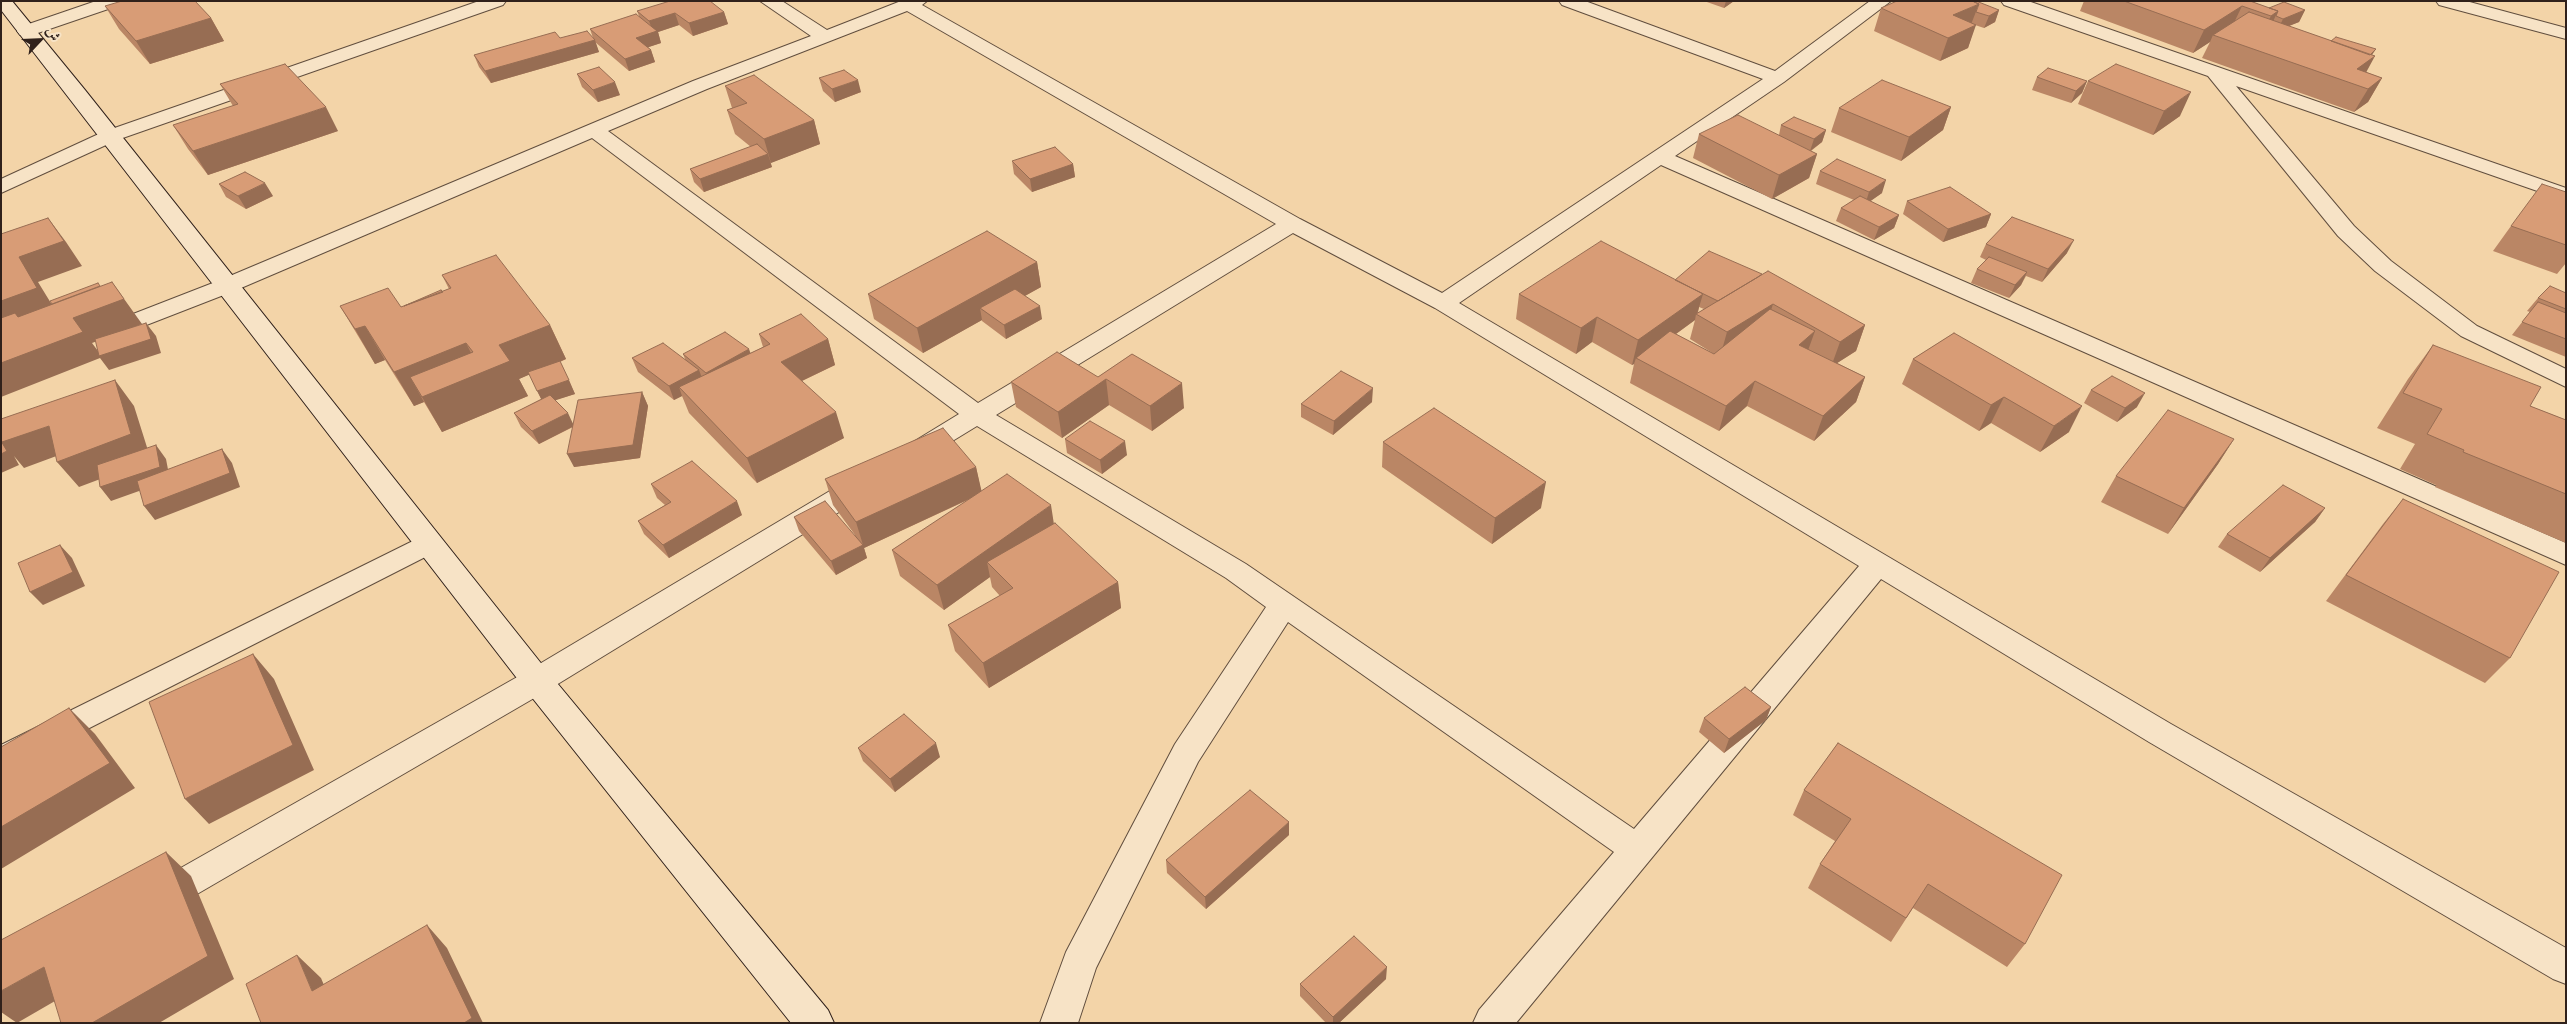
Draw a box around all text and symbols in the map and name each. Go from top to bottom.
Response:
north arrow [15,15,65,65]
text: ش [42,23,66,44]

